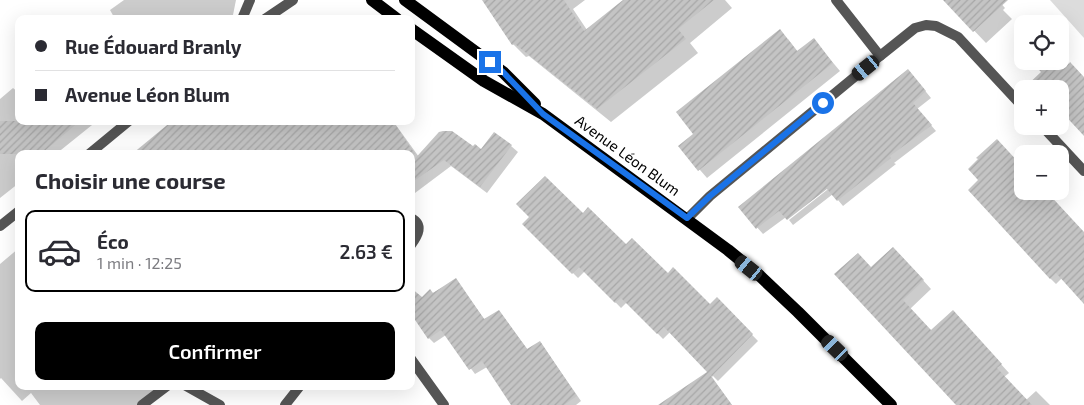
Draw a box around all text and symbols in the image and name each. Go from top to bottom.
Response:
map controls [1014,15,1069,200]
button: locate [1014,15,1069,70]
text: Rue Édouard Branly [65,35,241,58]
route end [479,51,501,73]
car [849,53,882,83]
button: + [1014,80,1069,135]
text: Avenue Léon Blum [65,83,230,106]
route start [812,92,834,114]
street label: Avenue Léon Blum [572,111,684,199]
button: − [1014,145,1069,200]
text: Choisir une course [35,167,226,193]
icon: car [37,229,82,274]
text: Éco [97,230,129,253]
text: 2.63 € [340,240,393,263]
text: 1 min · 12:25 [97,253,182,272]
car [732,253,765,283]
button: Confirmer [35,322,395,380]
car [818,332,851,364]

